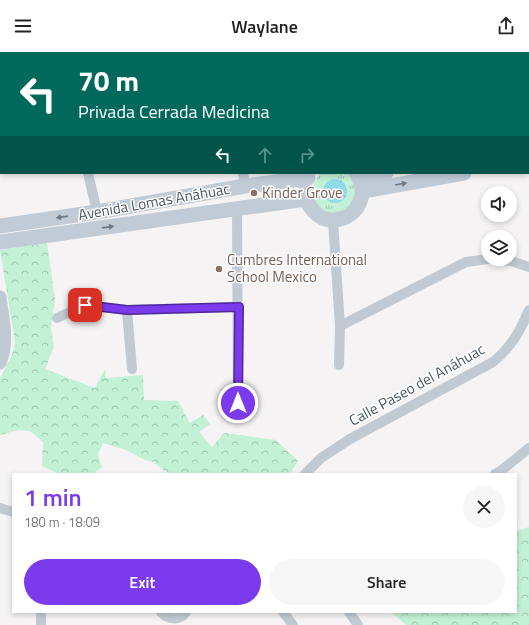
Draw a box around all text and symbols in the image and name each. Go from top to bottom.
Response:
text: Waylane [231,13,298,40]
icon: menu [12,15,34,37]
icon: share [495,15,517,37]
text: 70 m [78,59,139,102]
icon: left [12,68,64,120]
text: Privada Cerrada Medicina [78,98,270,125]
icon: left [212,144,234,166]
icon: ahead [254,144,276,166]
icon: right [296,144,318,166]
street label: Avenida Lomas Anáhuac [76,177,231,226]
place label: Kinder Grove [262,181,343,204]
one-way arrow [395,181,407,187]
map controls [481,186,517,266]
button: sound [481,186,517,222]
marker: Kinder Grove [249,188,259,198]
one-way arrow [56,214,68,220]
one-way arrow [102,224,114,230]
button: layers [481,230,517,266]
place label: Cumbres International School Mexico [227,248,367,288]
marker: Cumbres International School Mexico [214,264,224,274]
pin [68,288,102,322]
icon: arrive [74,294,96,316]
street label: Calle Paseo del Anáhuac [345,338,489,432]
position arrow [217,382,259,424]
text: 1 min [24,479,82,515]
button: close [463,486,505,528]
text: 180 m · 18:09 [24,512,100,532]
button: Exit [24,559,261,605]
button: Share [269,559,505,605]

